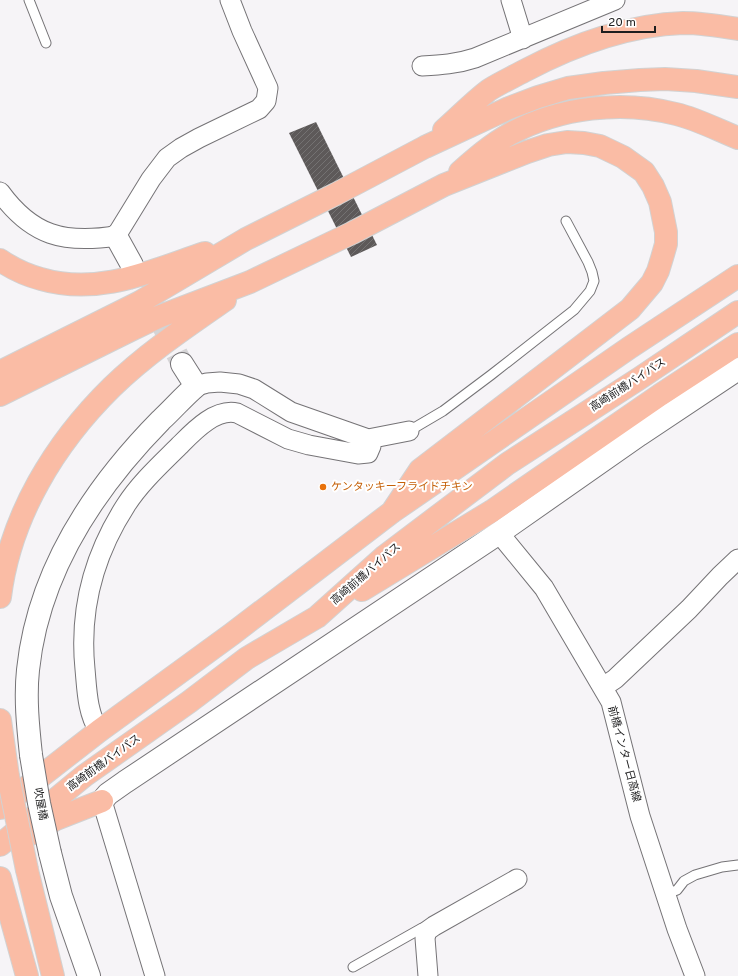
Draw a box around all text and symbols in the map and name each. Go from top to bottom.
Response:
scale bar [602,8,655,34]
text: 20 m [608,15,636,31]
street label: 高崎前橋バイパス [587,355,669,415]
place label: ケンタッキーフライドチキン [331,480,473,494]
marker: ケンタッキーフライドチキン [318,482,328,492]
street label: 高崎前橋バイパス [328,540,404,608]
street label: 前橋インター日高線 [604,704,644,804]
street label: 高崎前橋バイパス [64,732,144,794]
street label: 吹屋橋 [30,786,50,822]

